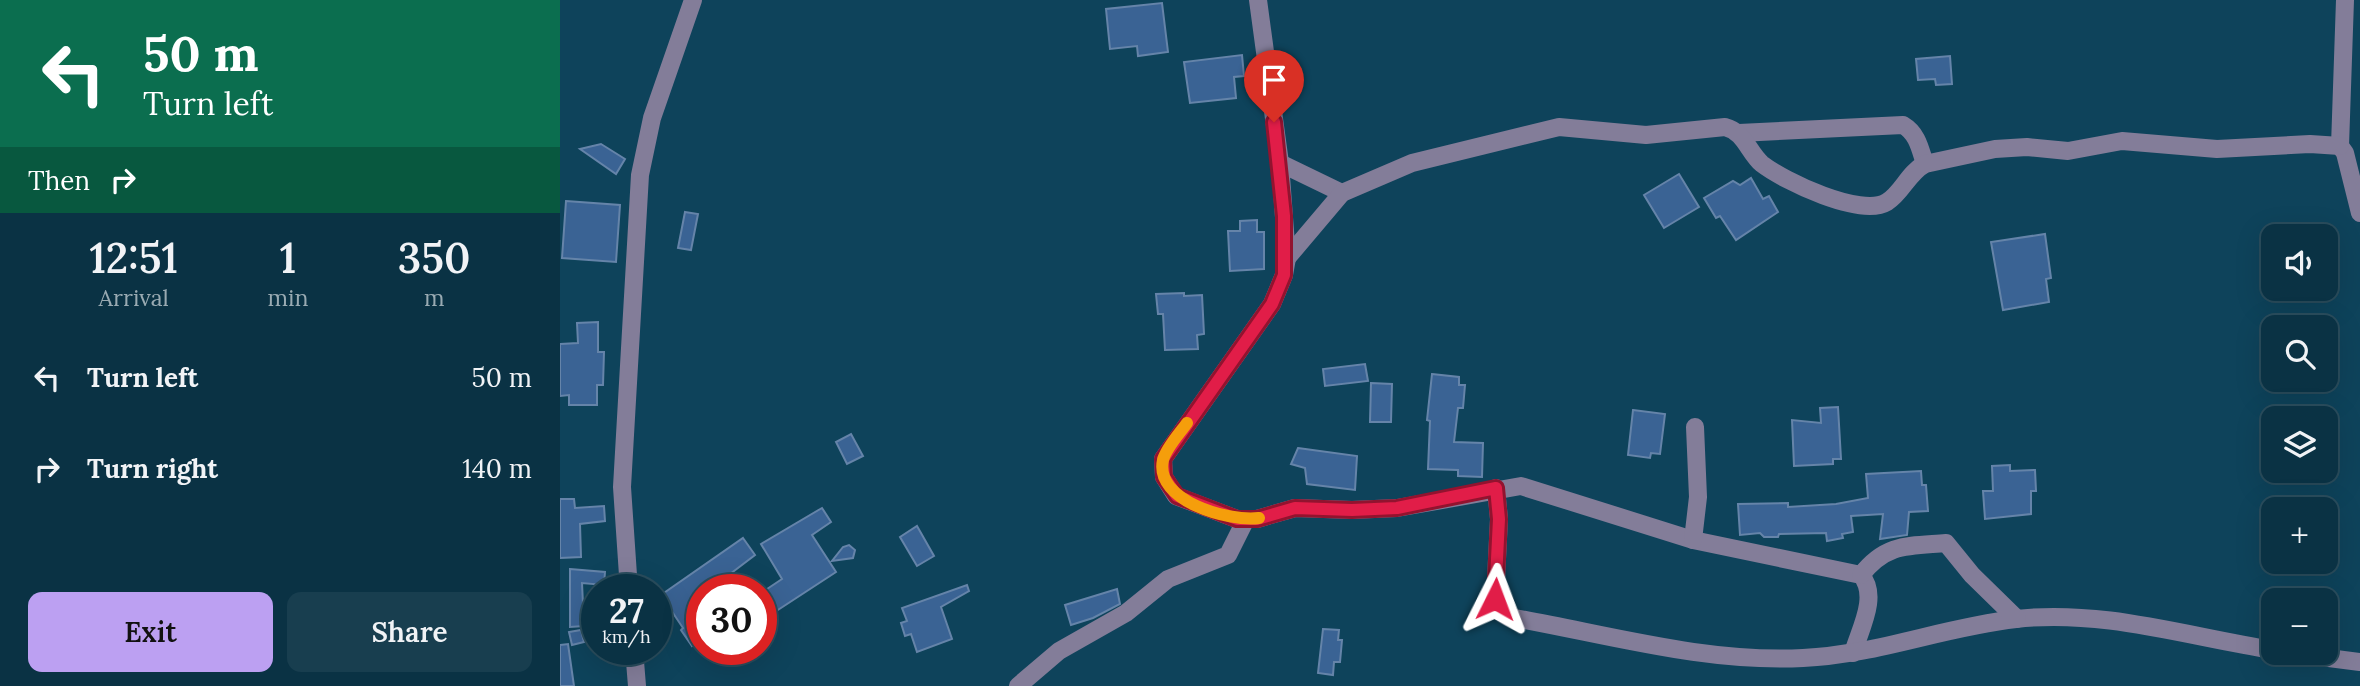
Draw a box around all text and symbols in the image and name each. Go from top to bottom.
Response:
text: 50 m [143,22,259,84]
icon: left [28,28,119,119]
pin [1244,50,1304,122]
icon: arrive [1255,61,1293,99]
text: Turn left [143,83,273,124]
icon: right [104,161,142,199]
text: Then [28,164,90,197]
map controls [2261,224,2338,665]
button: sound [2261,224,2338,301]
text: 12:51 [89,231,178,285]
text: 1 [280,231,296,285]
text: 350 [398,231,471,285]
text: Arrival [99,283,169,312]
text: min [267,283,308,312]
text: m [424,283,445,312]
button: search [2261,315,2338,392]
icon: left [28,359,66,397]
text: Turn left [87,361,198,394]
text: 50 m [472,361,532,394]
button: layers [2261,406,2338,483]
icon: right [28,450,66,488]
text: Turn right [87,452,218,485]
text: 140 m [462,452,532,485]
button: + [2261,497,2338,574]
position arrow [1458,562,1532,636]
speed limit sign: 30 [686,574,777,665]
text: 27 [609,588,644,633]
button: − [2261,588,2338,665]
button: Exit [28,592,273,672]
button: Share [287,592,532,672]
text: km/h [602,625,651,648]

